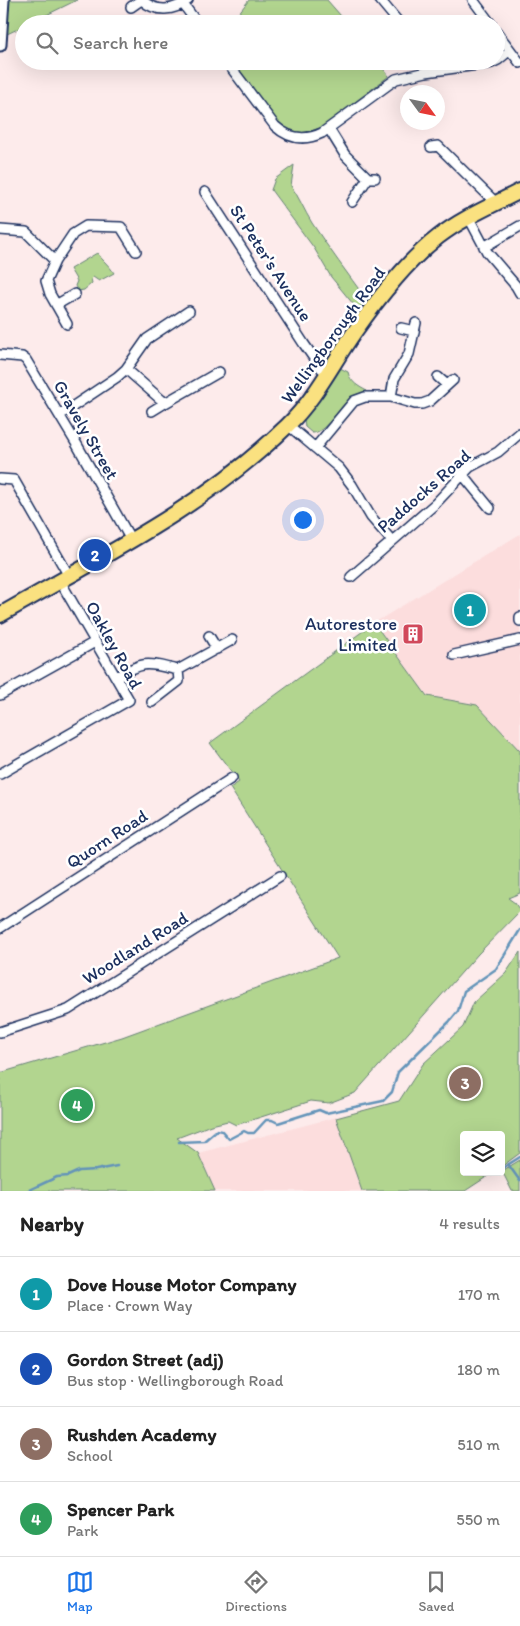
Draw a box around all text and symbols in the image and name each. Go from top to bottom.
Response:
search box [15,15,505,70]
icon: search [33,29,61,57]
text: Search here [73,31,168,54]
north arrow [400,85,445,130]
street label: St Peter's Avenue [225,200,317,326]
street label: Wellingborough Road [276,262,390,408]
street label: Gravely Street [49,376,123,484]
street label: Paddocks Road [373,444,475,538]
your location [290,507,316,533]
pin: 2 [79,536,111,574]
pin: 1 [454,591,486,629]
street label: Oakley Road [81,597,147,693]
place label: Autorestore Limited [305,613,397,656]
building icon: Autorestore Limited [401,622,425,646]
street label: Quorn Road [62,804,152,873]
street label: Woodland Road [78,907,192,989]
pin: 3 [449,1064,481,1102]
pin: 4 [61,1086,93,1124]
map controls [460,1131,505,1176]
button: layers [460,1131,505,1176]
text: Nearby [20,1211,84,1236]
text: 4 results [439,1214,500,1233]
text: Dove House Motor Company [67,1273,296,1296]
text: 1 [32,1285,40,1304]
text: 170 m [458,1285,500,1304]
text: Place · Crown Way [67,1296,192,1315]
text: Gordon Street (adj) [67,1348,224,1371]
text: 2 [32,1360,40,1379]
text: 180 m [457,1360,500,1379]
text: Bus stop · Wellingborough Road [67,1371,283,1390]
text: Rushden Academy [67,1423,216,1446]
text: 3 [32,1435,40,1454]
text: 510 m [457,1435,500,1454]
text: School [67,1446,113,1465]
text: Spencer Park [67,1498,174,1521]
text: 4 [31,1510,41,1529]
text: 550 m [456,1510,500,1529]
text: Park [67,1521,98,1540]
tab: Map [66,1568,94,1615]
tab: Directions [225,1568,287,1615]
tab: Saved [418,1568,454,1615]

